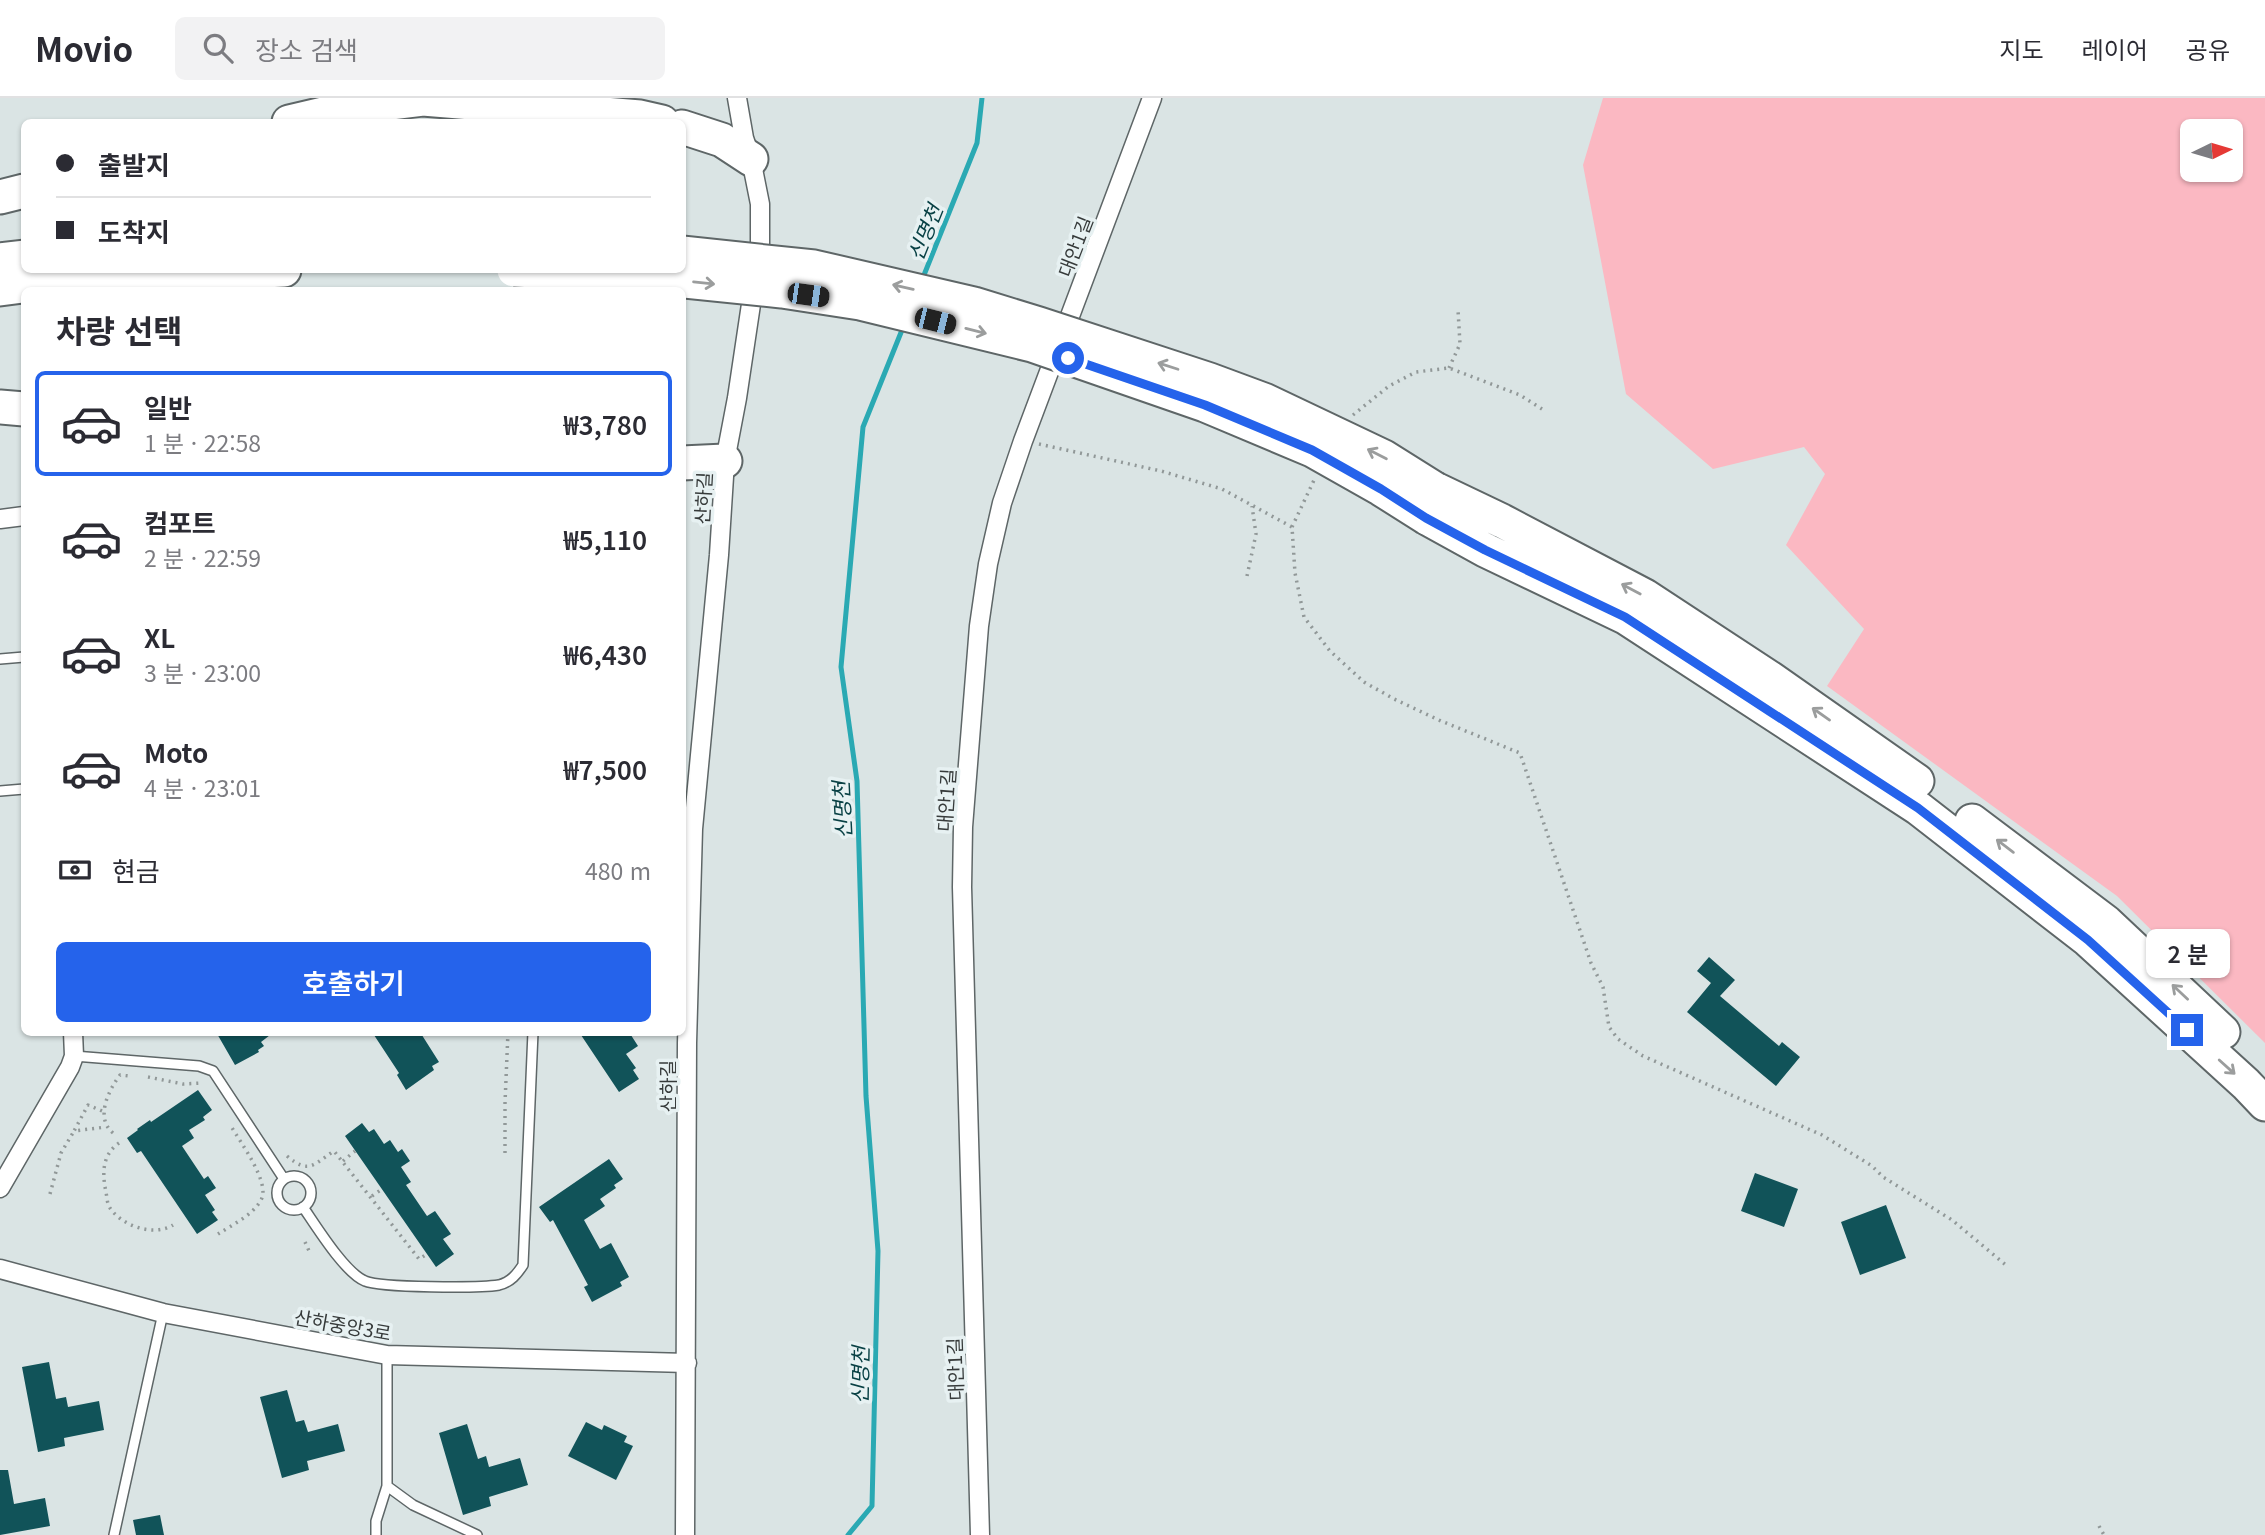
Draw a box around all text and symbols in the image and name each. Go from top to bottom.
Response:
search box [175,17,665,80]
text: Movio [35,24,133,72]
icon: search [199,29,237,67]
text: 장소 검색 [255,30,358,67]
text: 지도 [1999,31,2044,66]
text: 레이어 [2082,31,2148,66]
text: 공유 [2186,31,2230,66]
north arrow [2180,119,2244,182]
map controls [2180,119,2243,182]
text: 출발지 [98,145,170,182]
water label: 신명천 [899,197,950,264]
text: 도착지 [98,212,170,249]
street label: 대안1길 [1050,212,1098,280]
one-way arrow [692,277,715,290]
one-way arrow [892,280,915,293]
car [786,282,831,308]
text: 차량 선택 [56,306,183,352]
car [913,306,958,336]
one-way arrow [964,325,987,338]
route start [1052,342,1084,374]
one-way arrow [1157,358,1179,371]
text: 일반 [144,388,192,425]
icon: car [60,392,123,455]
text: ₩3,780 [564,405,647,442]
text: 1 분 · 22:58 [144,425,261,459]
one-way arrow [1367,446,1388,460]
street label: 산하길 [687,471,717,525]
text: 컴포트 [144,503,216,540]
icon: car [60,507,123,570]
text: ₩5,110 [564,520,647,557]
text: 2 분 · 22:59 [144,540,261,574]
one-way arrow [1621,581,1641,595]
text: XL [144,618,175,655]
icon: car [60,622,123,685]
text: ₩6,430 [564,635,647,672]
text: 3 분 · 23:00 [144,655,261,689]
one-way arrow [1812,707,1831,721]
text: Moto [144,733,208,770]
icon: car [60,737,123,800]
text: ₩7,500 [564,750,647,787]
street label: 대안1길 [929,768,961,832]
text: 4 분 · 23:01 [144,770,261,804]
water label: 신명천 [824,778,857,840]
one-way arrow [1997,839,2015,854]
icon: cash [56,851,94,889]
text: 현금 [112,851,160,888]
text: 480 m [585,853,651,887]
callout: 2 분 [2145,928,2229,978]
text: 2 분 [2168,936,2208,970]
button: 호출하기 [56,942,651,1022]
one-way arrow [2172,983,2189,1000]
route end [2171,1014,2203,1046]
one-way arrow [2218,1058,2235,1075]
street label: 산하길 [653,1060,680,1112]
street label: 산하중앙3로 [292,1302,394,1346]
street label: 대안1길 [939,1337,969,1401]
water label: 신명천 [843,1343,875,1404]

